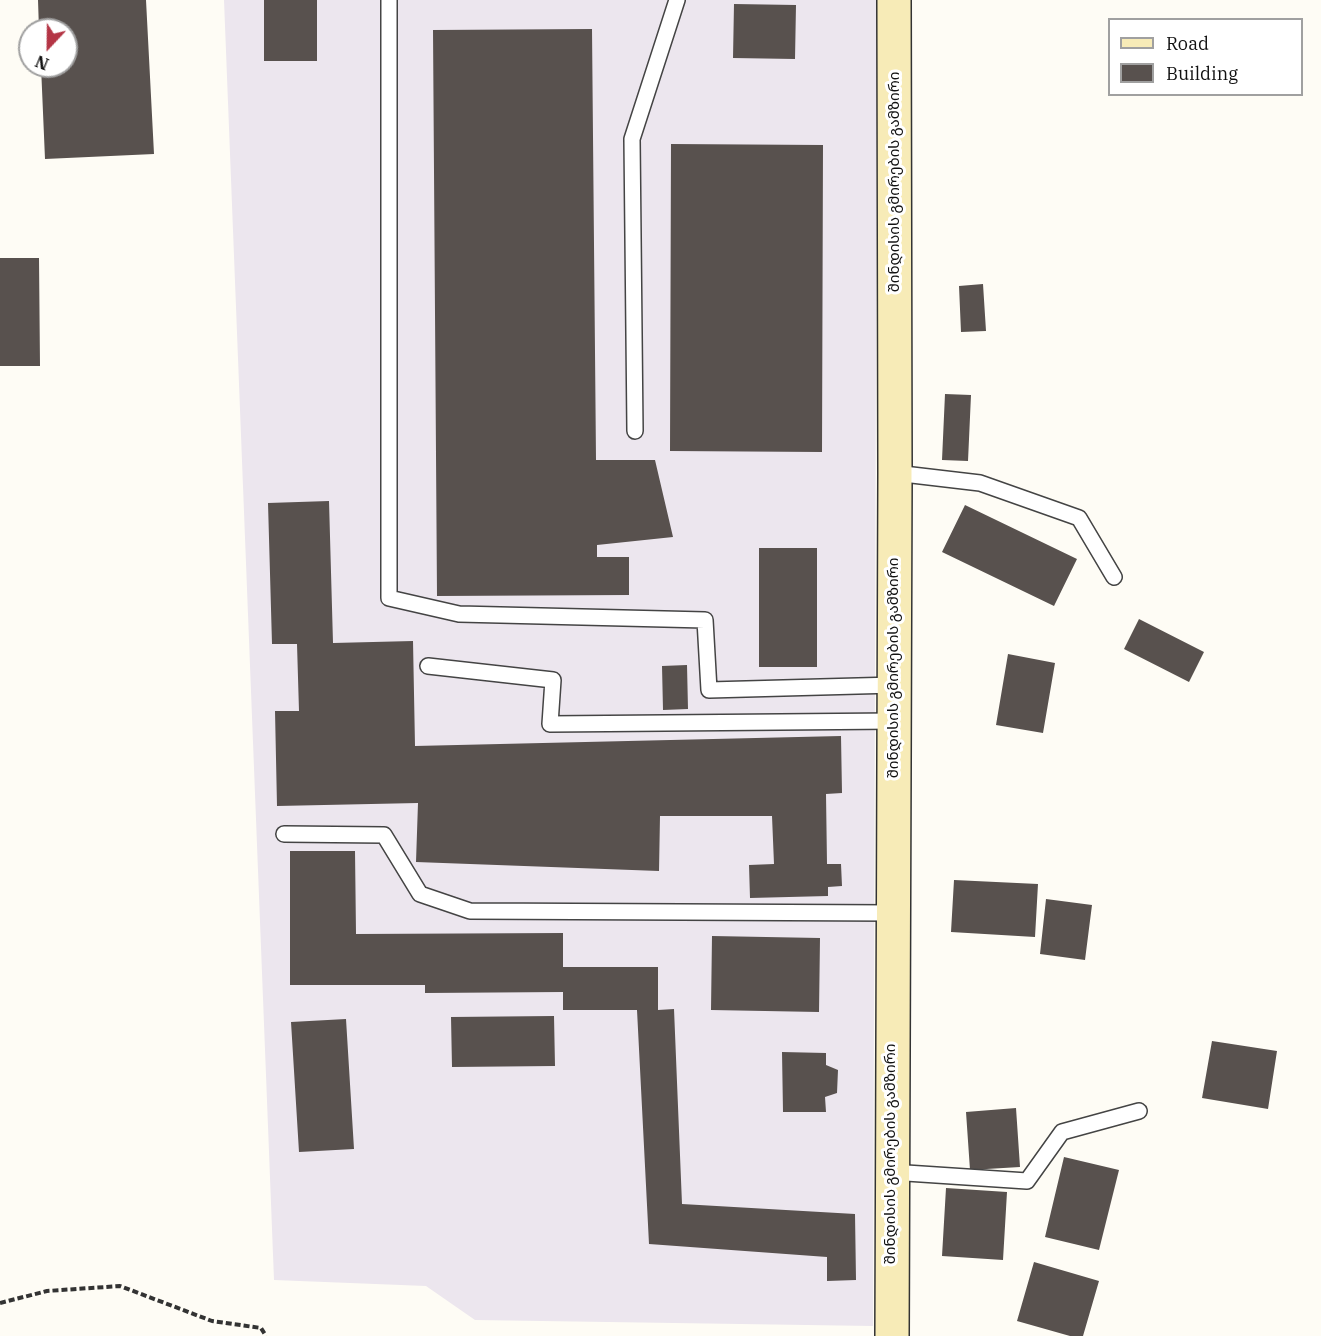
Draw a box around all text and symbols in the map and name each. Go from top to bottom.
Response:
north arrow [18,18,78,78]
legend [1108,18,1303,96]
text: Road [1166,32,1209,55]
text: N [32,51,52,74]
text: Building [1166,62,1238,85]
street label: შინდისის გმირების გამზირი [886,72,904,292]
street label: შინდისის გმირების გამზირი [885,558,903,778]
street label: შინდისის გმირების გამზირი [882,1044,900,1264]

